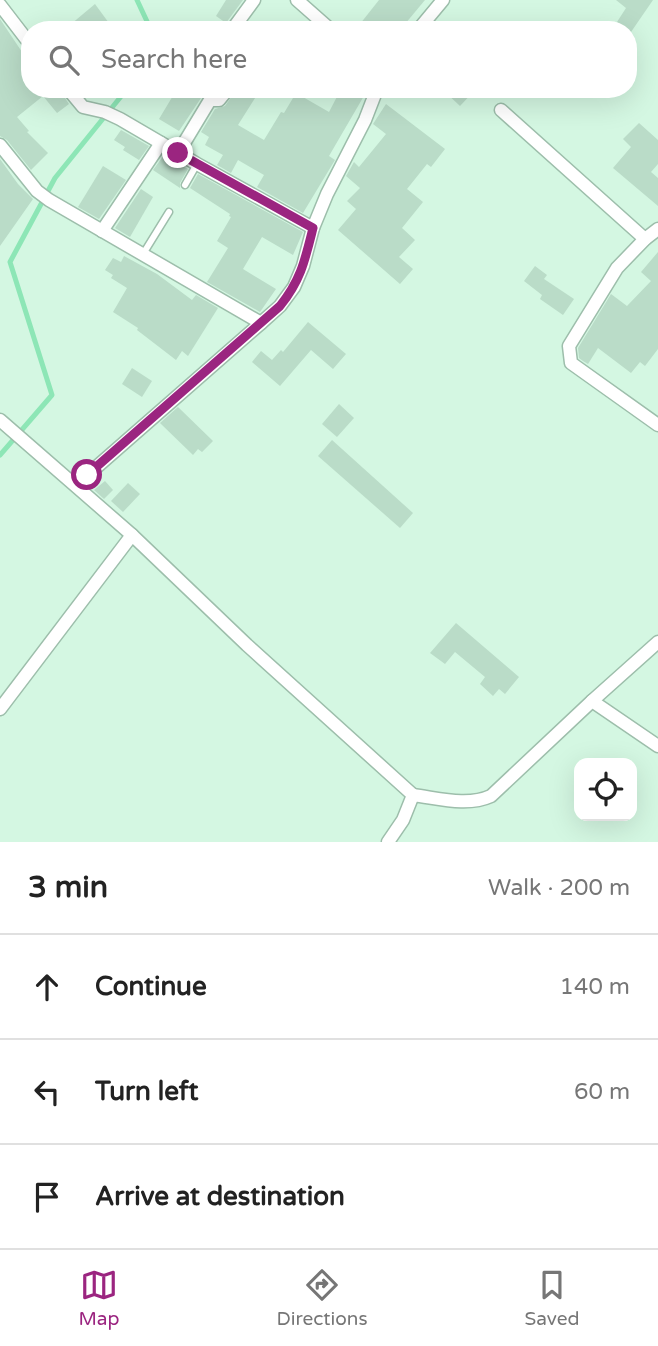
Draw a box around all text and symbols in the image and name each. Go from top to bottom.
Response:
search box [21,21,637,98]
icon: search [45,41,83,79]
text: Search here [101,44,247,75]
route end [162,137,193,168]
route start [71,459,102,490]
map controls [574,758,637,821]
button: locate [574,758,637,821]
text: 3 min [28,869,108,906]
text: Walk · 200 m [488,874,630,902]
icon: ahead [28,968,66,1006]
text: Continue [95,971,207,1002]
text: 140 m [560,973,630,1001]
icon: left [28,1073,66,1111]
text: Turn left [95,1076,198,1107]
text: 60 m [574,1078,630,1106]
icon: arrive [28,1178,66,1216]
text: Arrive at destination [95,1181,345,1212]
tab: Map [79,1266,120,1330]
tab: Directions [277,1266,368,1330]
tab: Saved [525,1266,579,1330]

